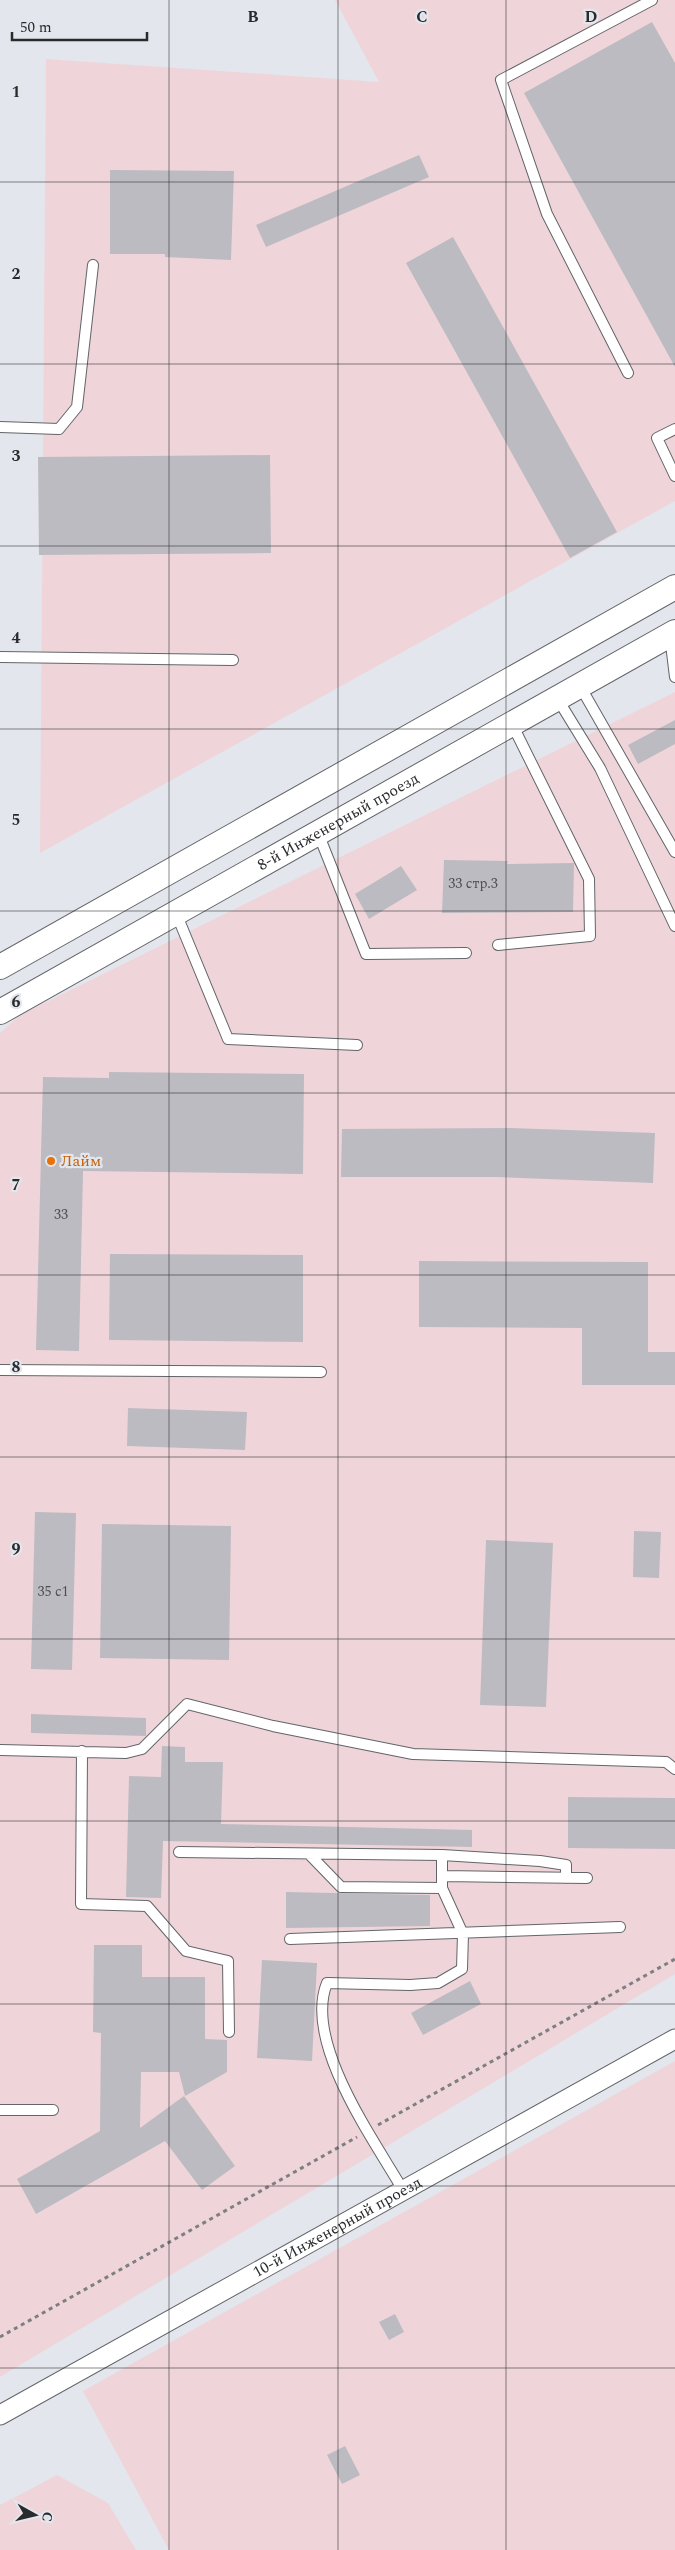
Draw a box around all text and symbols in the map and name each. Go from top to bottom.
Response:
text: B [247,5,259,29]
text: C [416,5,428,29]
text: D [585,5,598,29]
scale bar [12,10,148,42]
text: 50 m [20,16,52,39]
text: 1 [12,80,20,104]
text: 2 [12,262,21,286]
text: 3 [12,444,21,468]
text: 4 [12,626,21,650]
street label: 8-й Инженерный проезд [253,767,423,877]
text: 5 [12,808,20,832]
house number: 33 стр.3 [448,873,498,894]
text: 6 [12,990,21,1014]
place label: Лайм [61,1149,101,1173]
marker: Лайм [45,1155,57,1167]
text: 7 [12,1173,21,1197]
house number: 33 [54,1204,68,1225]
text: 8 [12,1355,21,1379]
text: 9 [12,1537,21,1561]
house number: 35 с1 [37,1581,69,1602]
street label: 10-й Инженерный проезд [248,2170,426,2284]
north arrow [10,2490,60,2540]
text: С [36,2510,58,2523]

